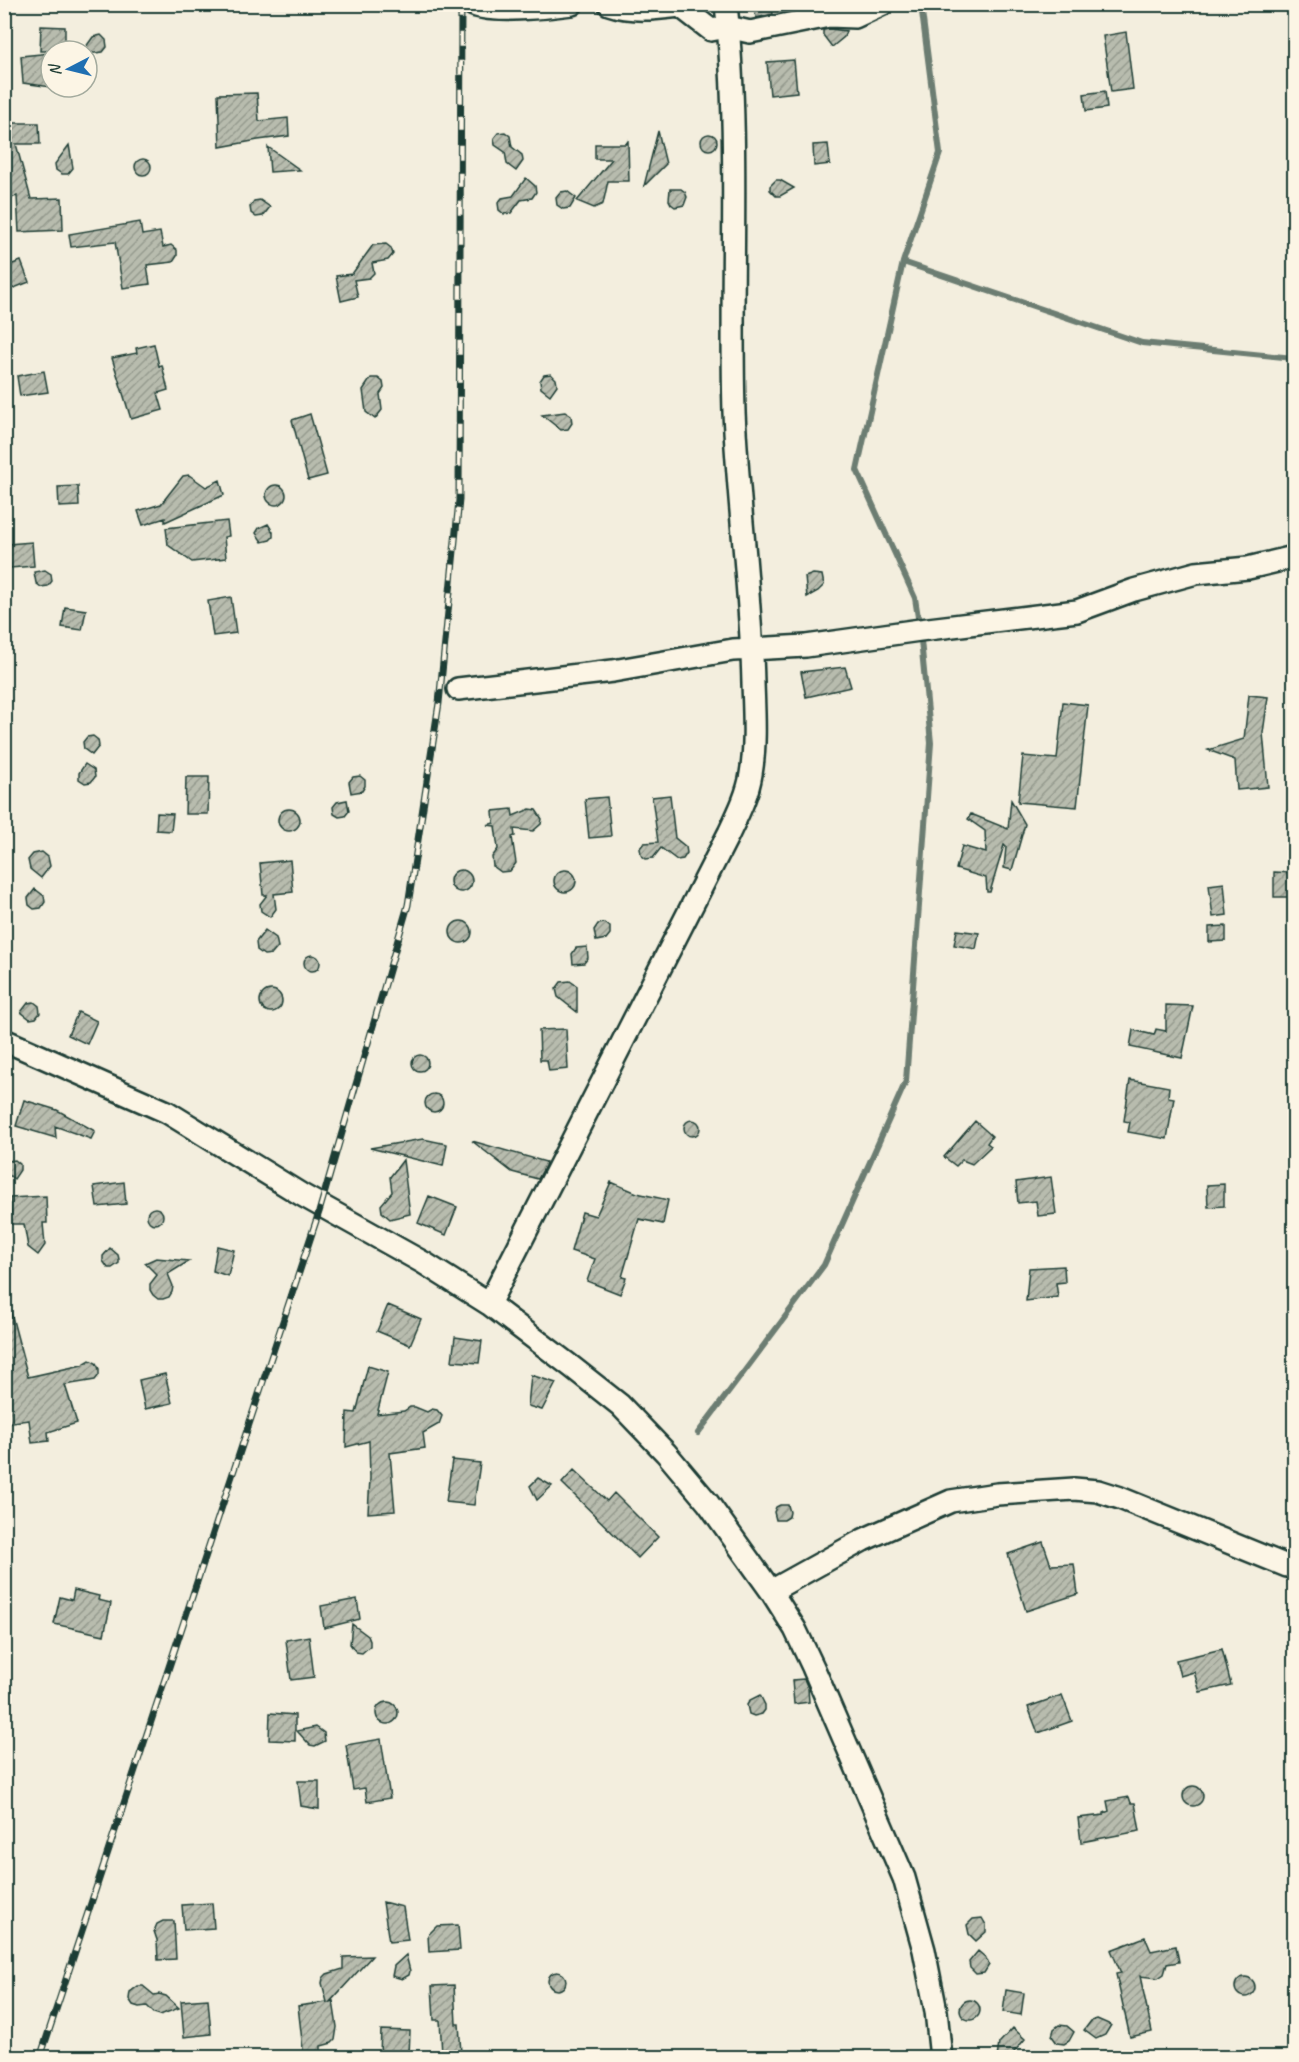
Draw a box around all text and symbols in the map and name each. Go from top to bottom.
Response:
north arrow [39,39,99,99]
text: N [44,62,66,77]

